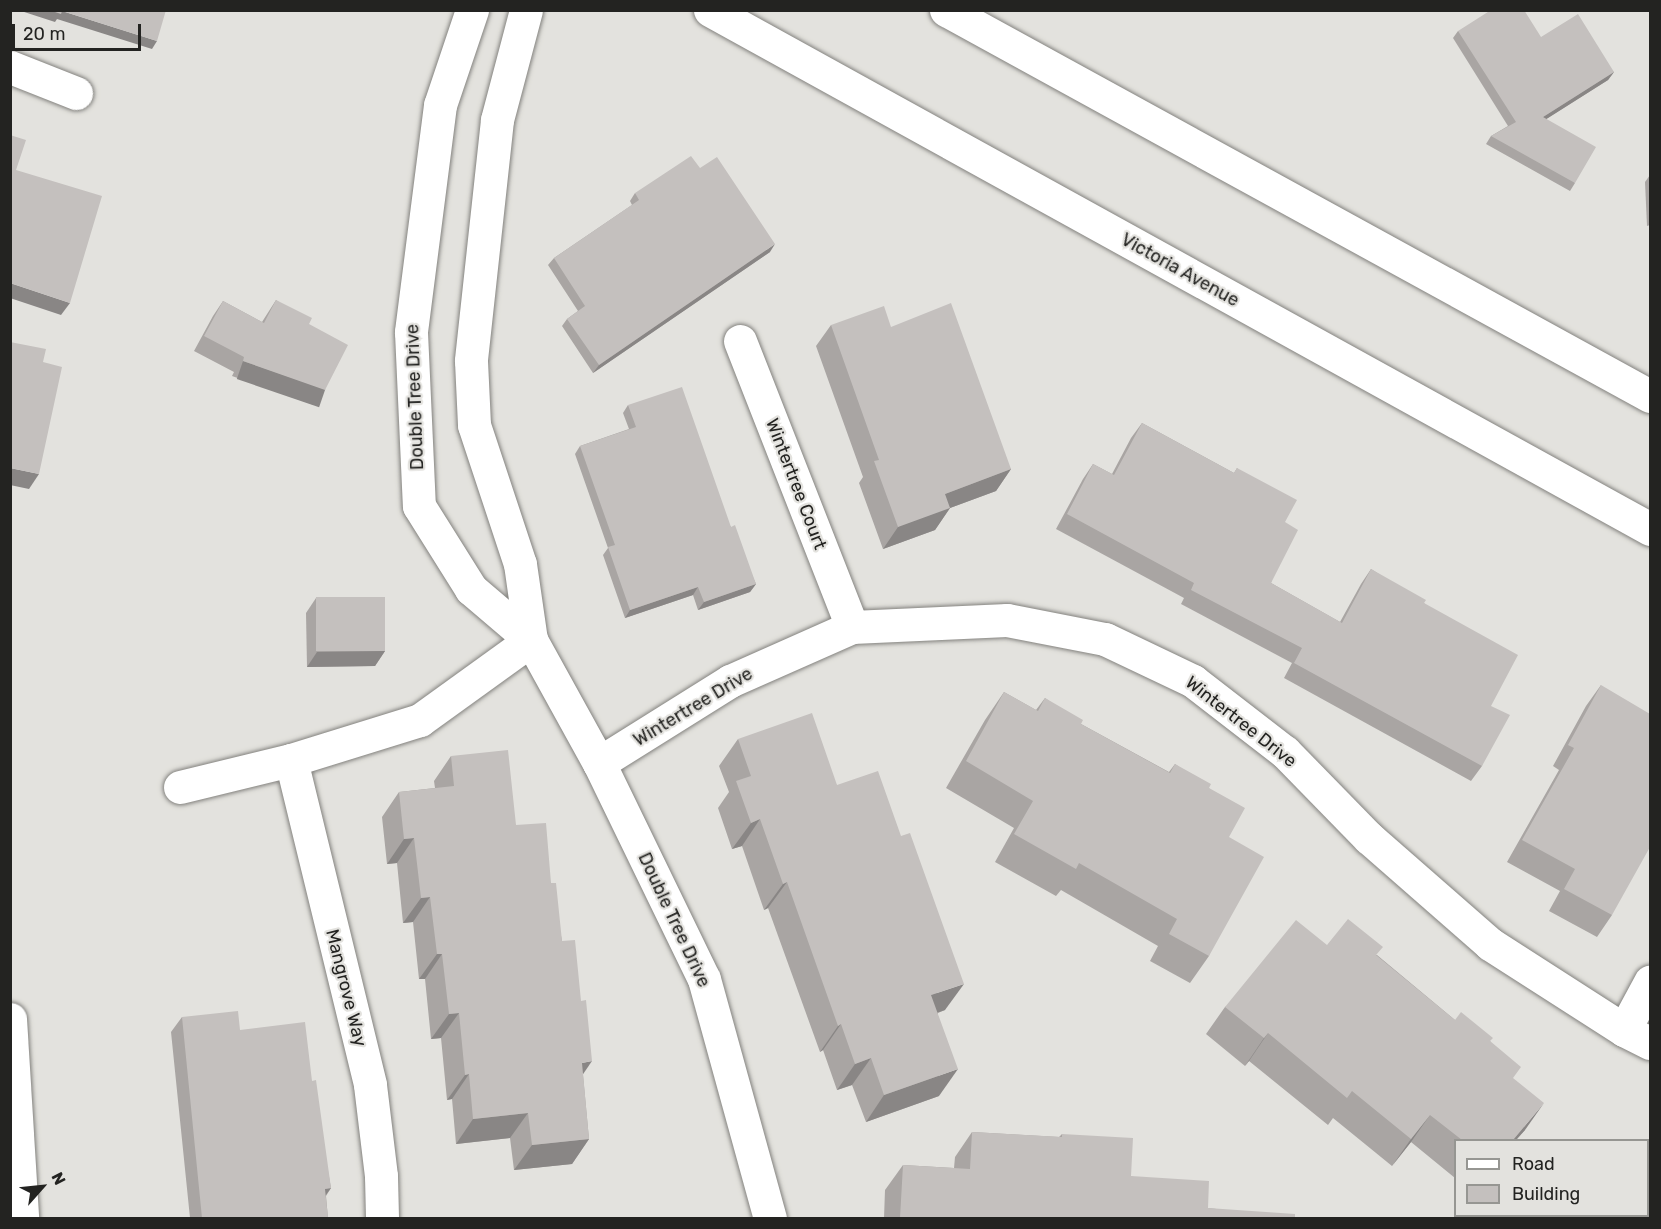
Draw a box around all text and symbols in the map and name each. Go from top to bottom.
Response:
scale bar [15,12,144,50]
text: 20 m [23,23,65,45]
street label: Victoria Avenue [1117,229,1243,311]
street label: Double Tree Drive [402,323,428,471]
street label: Wintertree Court [761,415,831,553]
street label: Wintertree Drive [630,663,756,751]
street label: Wintertree Drive [1181,672,1301,772]
street label: Double Tree Drive [633,849,715,991]
street label: Mangrove Way [321,927,371,1049]
legend [1454,1139,1649,1217]
text: Road [1512,1153,1555,1175]
north arrow [12,1157,72,1217]
text: N [47,1169,70,1188]
text: Building [1512,1183,1580,1205]

